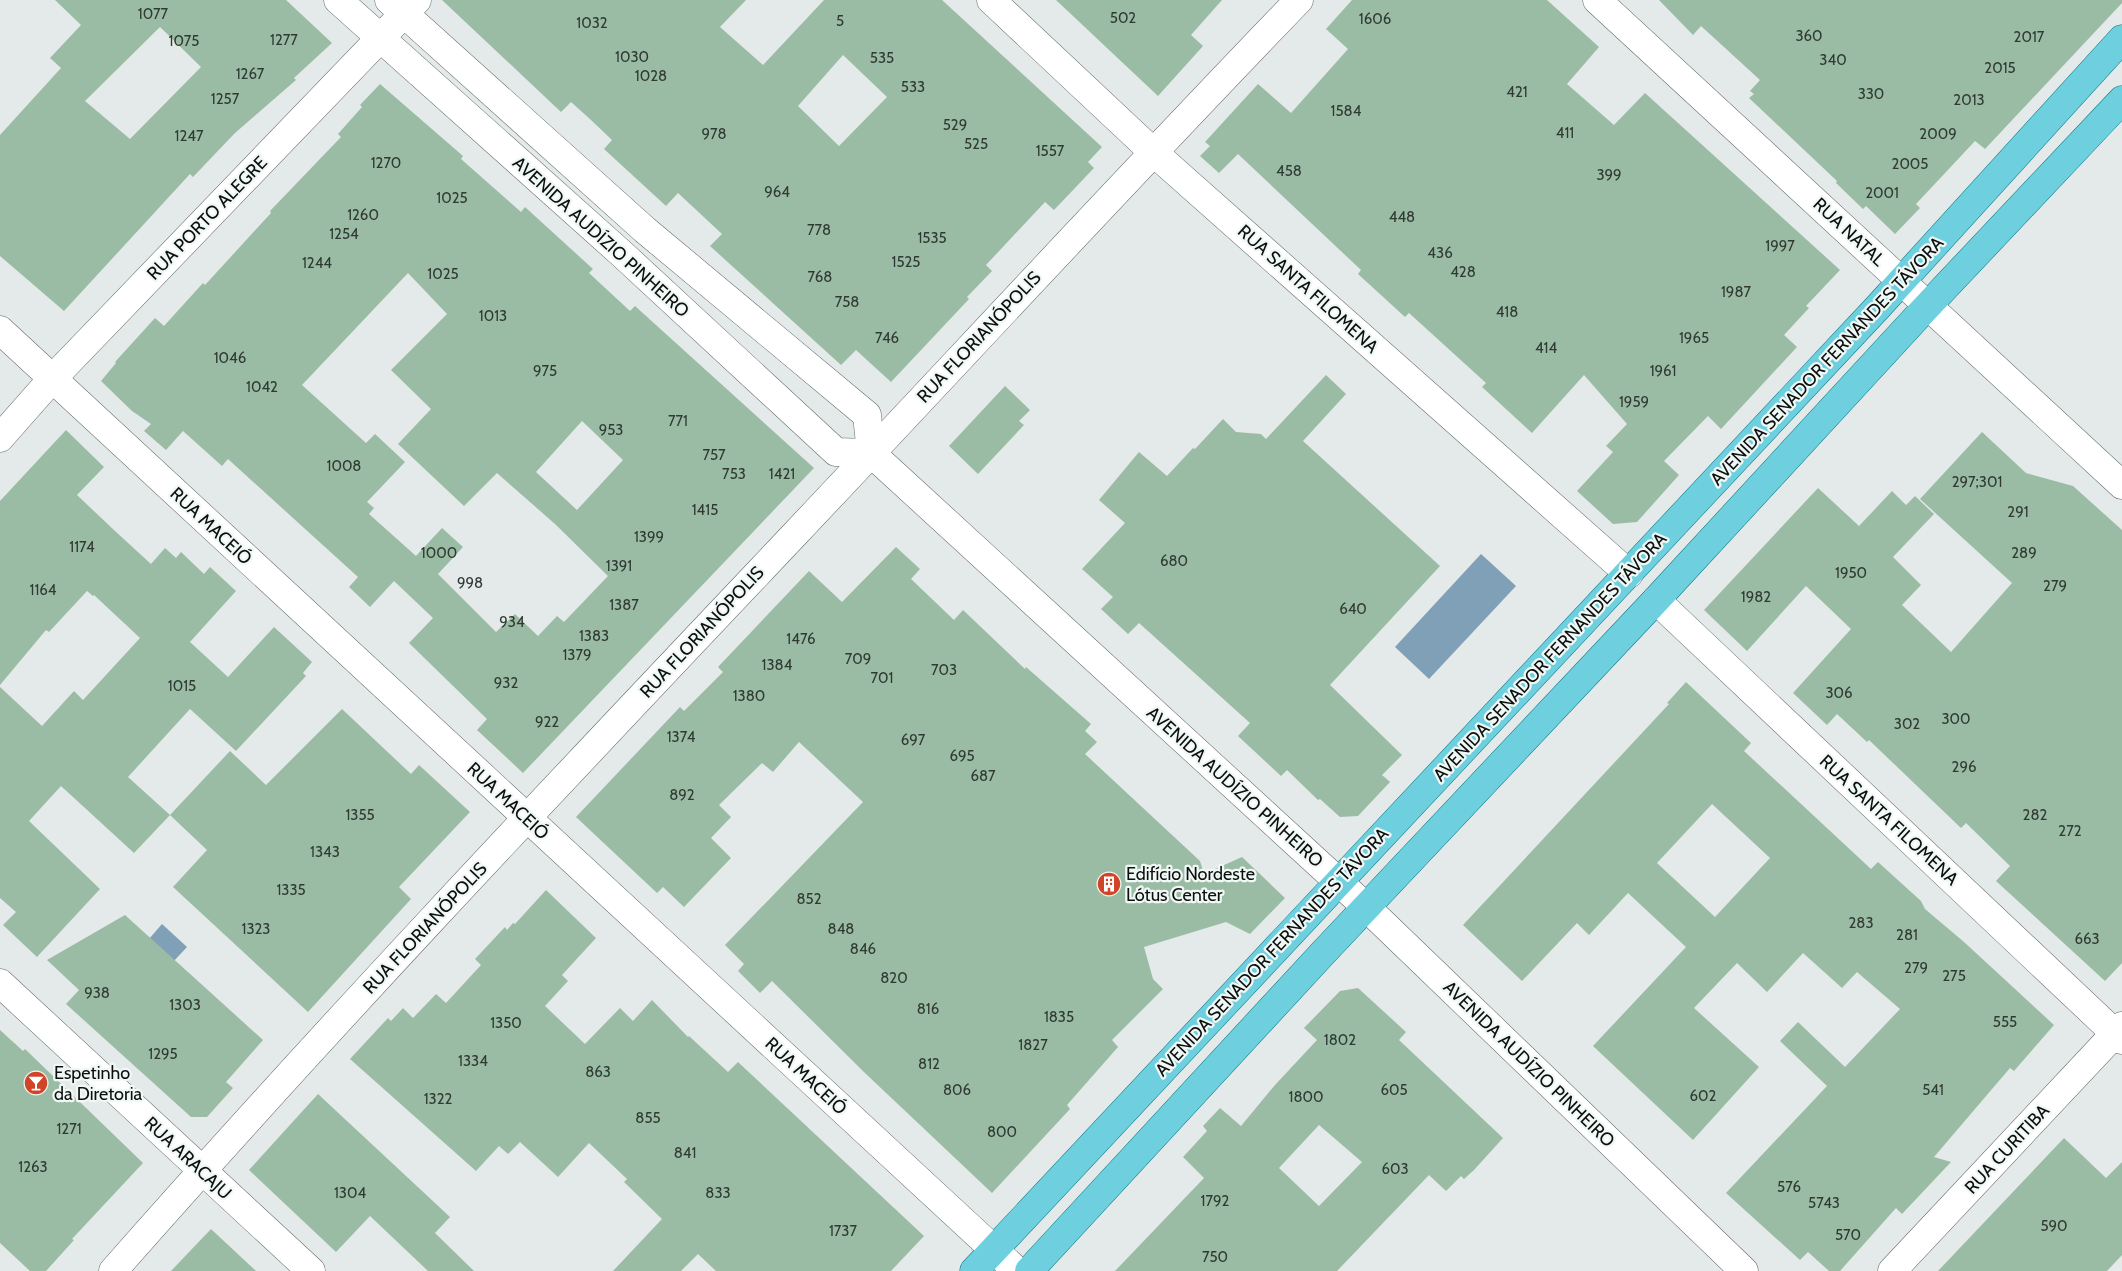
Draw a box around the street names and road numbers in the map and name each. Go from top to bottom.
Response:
street label: RUA PORTO ALEGRE [142,152,272,284]
street label: AVENIDA AUDÍZIO PINHEIRO [508,152,694,322]
street label: RUA NATAL [1808,193,1890,271]
street label: RUA SANTA FILOMENA [1233,220,1383,358]
street label: AVENIDA SENADOR FERNANDES TÁVORA [1706,232,1948,490]
street label: RUA FLORIANÓPOLIS [912,267,1046,407]
street label: RUA MACEIÓ [166,483,257,570]
street label: AVENIDA SENADOR FERNANDES TÁVORA [1429,528,1671,786]
street label: RUA FLORIANÓPOLIS [635,562,769,702]
street label: AVENIDA AUDÍZIO PINHEIRO [1142,702,1328,872]
street label: RUA SANTA FILOMENA [1815,750,1963,890]
street label: RUA MACEIÓ [463,758,554,845]
street label: AVENIDA SENADOR FERNANDES TÁVORA [1151,823,1393,1081]
street label: RUA FLORIANÓPOLIS [358,858,492,998]
street label: AVENIDA AUDÍZIO PINHEIRO [1439,976,1619,1152]
street label: RUA MACEIÓ [761,1033,852,1120]
street label: RUA CURITIBA [1960,1100,2054,1198]
street label: RUA ARACAJU [140,1112,236,1204]

